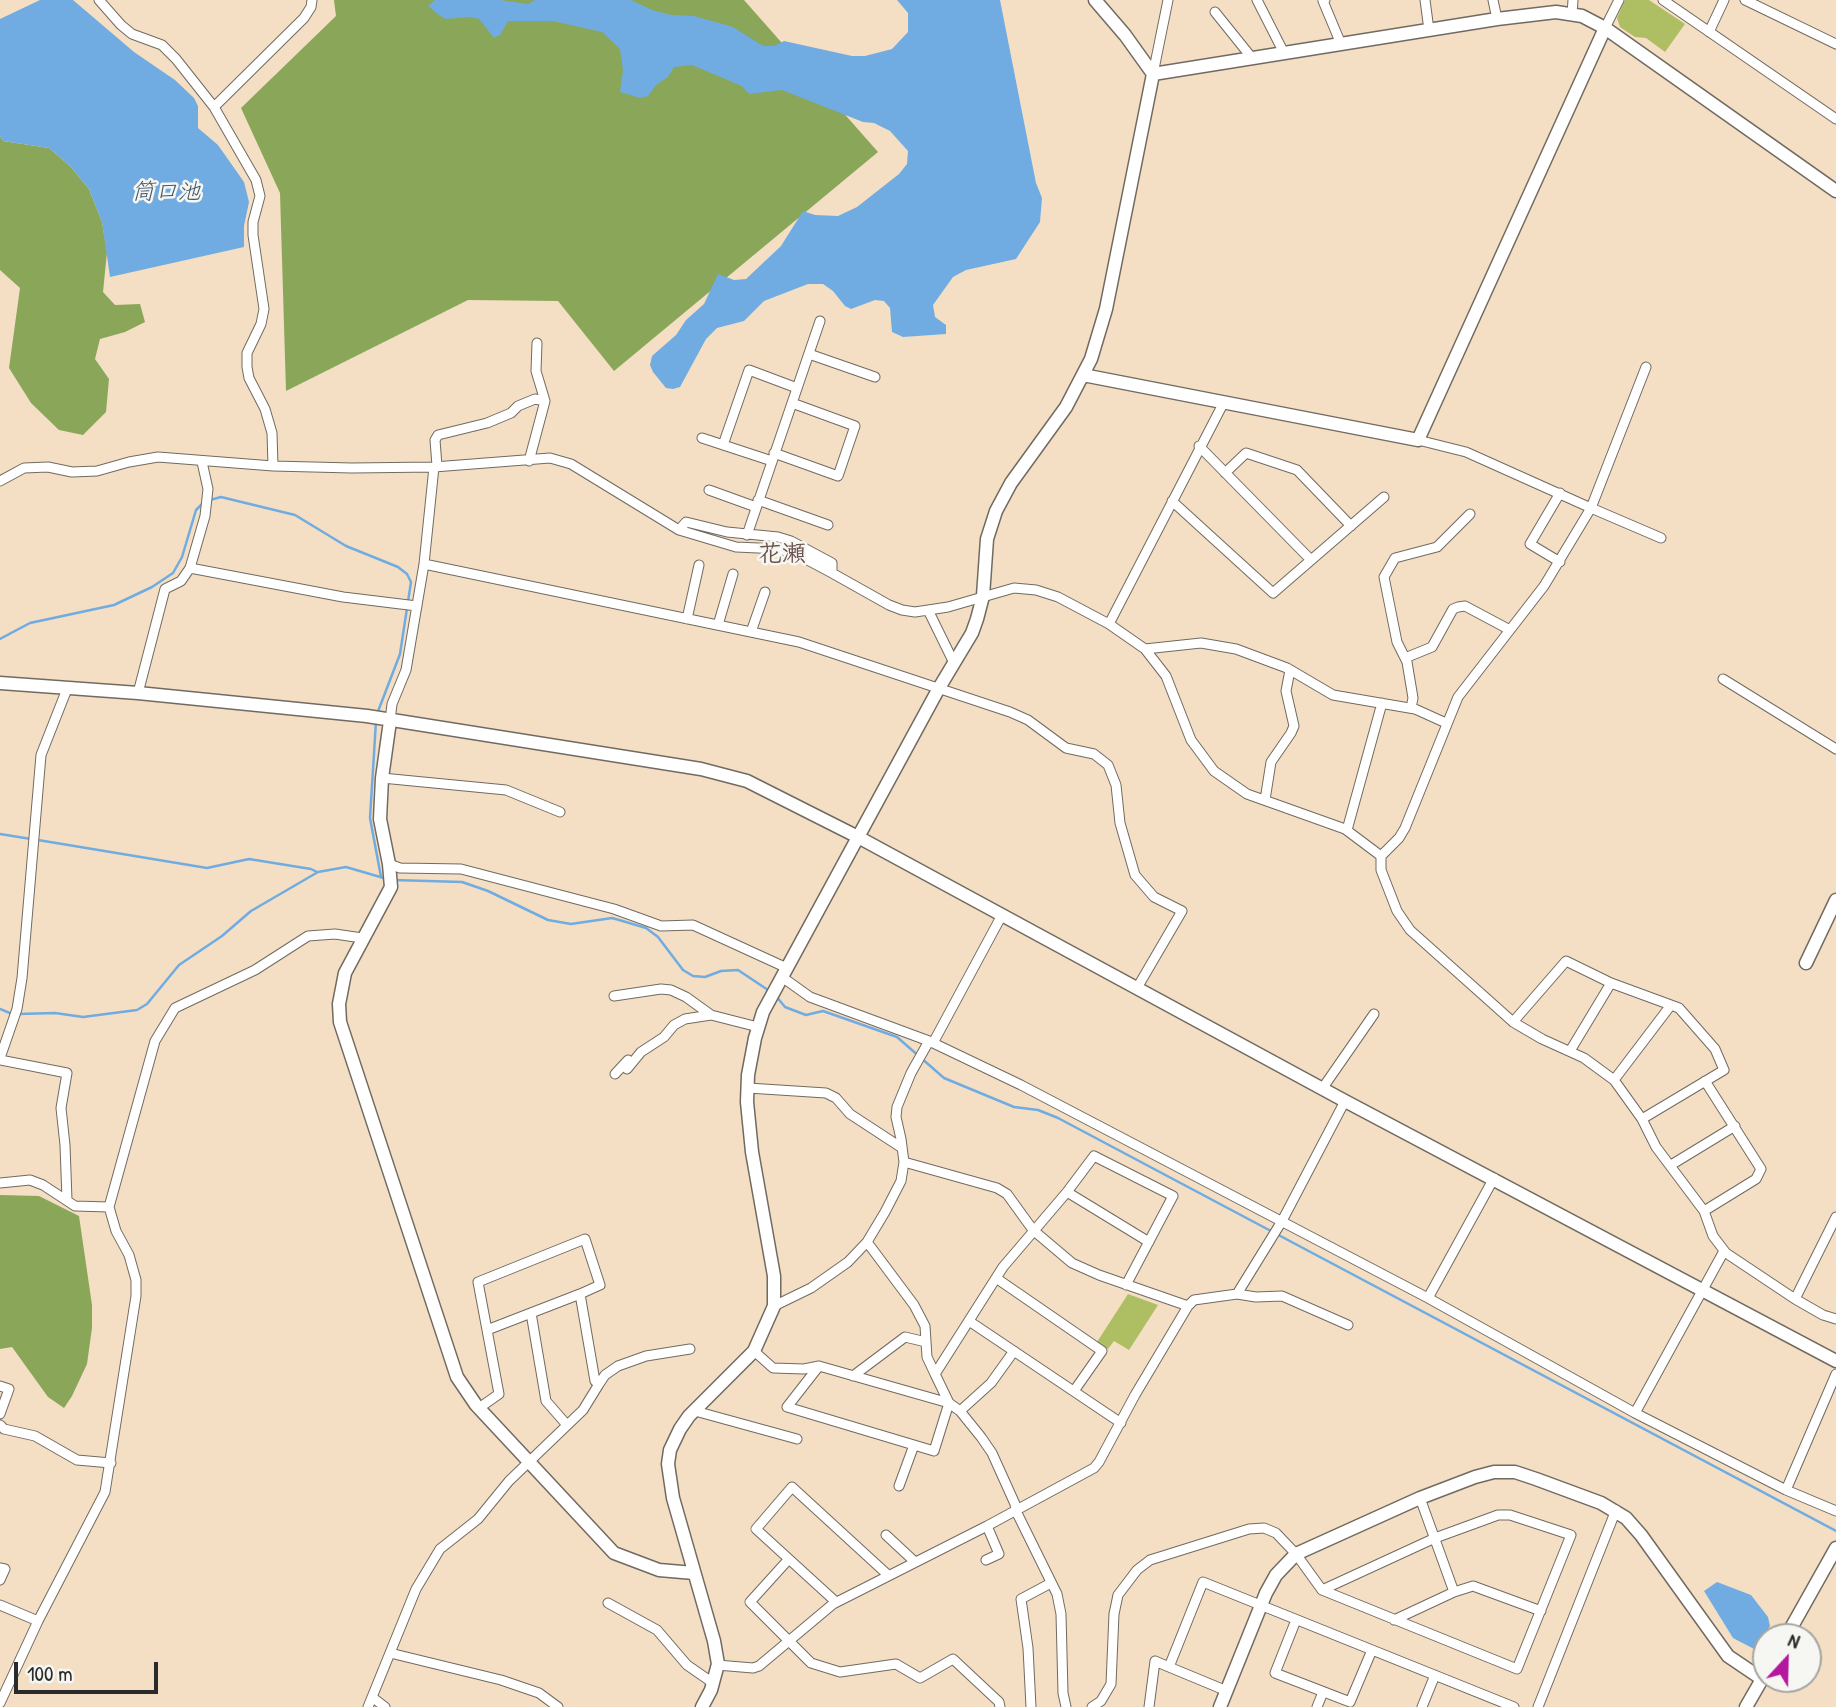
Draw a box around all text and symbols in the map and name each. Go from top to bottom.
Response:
water label: 筒口池 [132,179,200,207]
district label: 花瀬 [758,541,806,569]
north arrow [1752,1623,1822,1693]
text: N [1785,1626,1804,1654]
scale bar [18,1648,161,1692]
text: 100 m [27,1659,73,1688]

